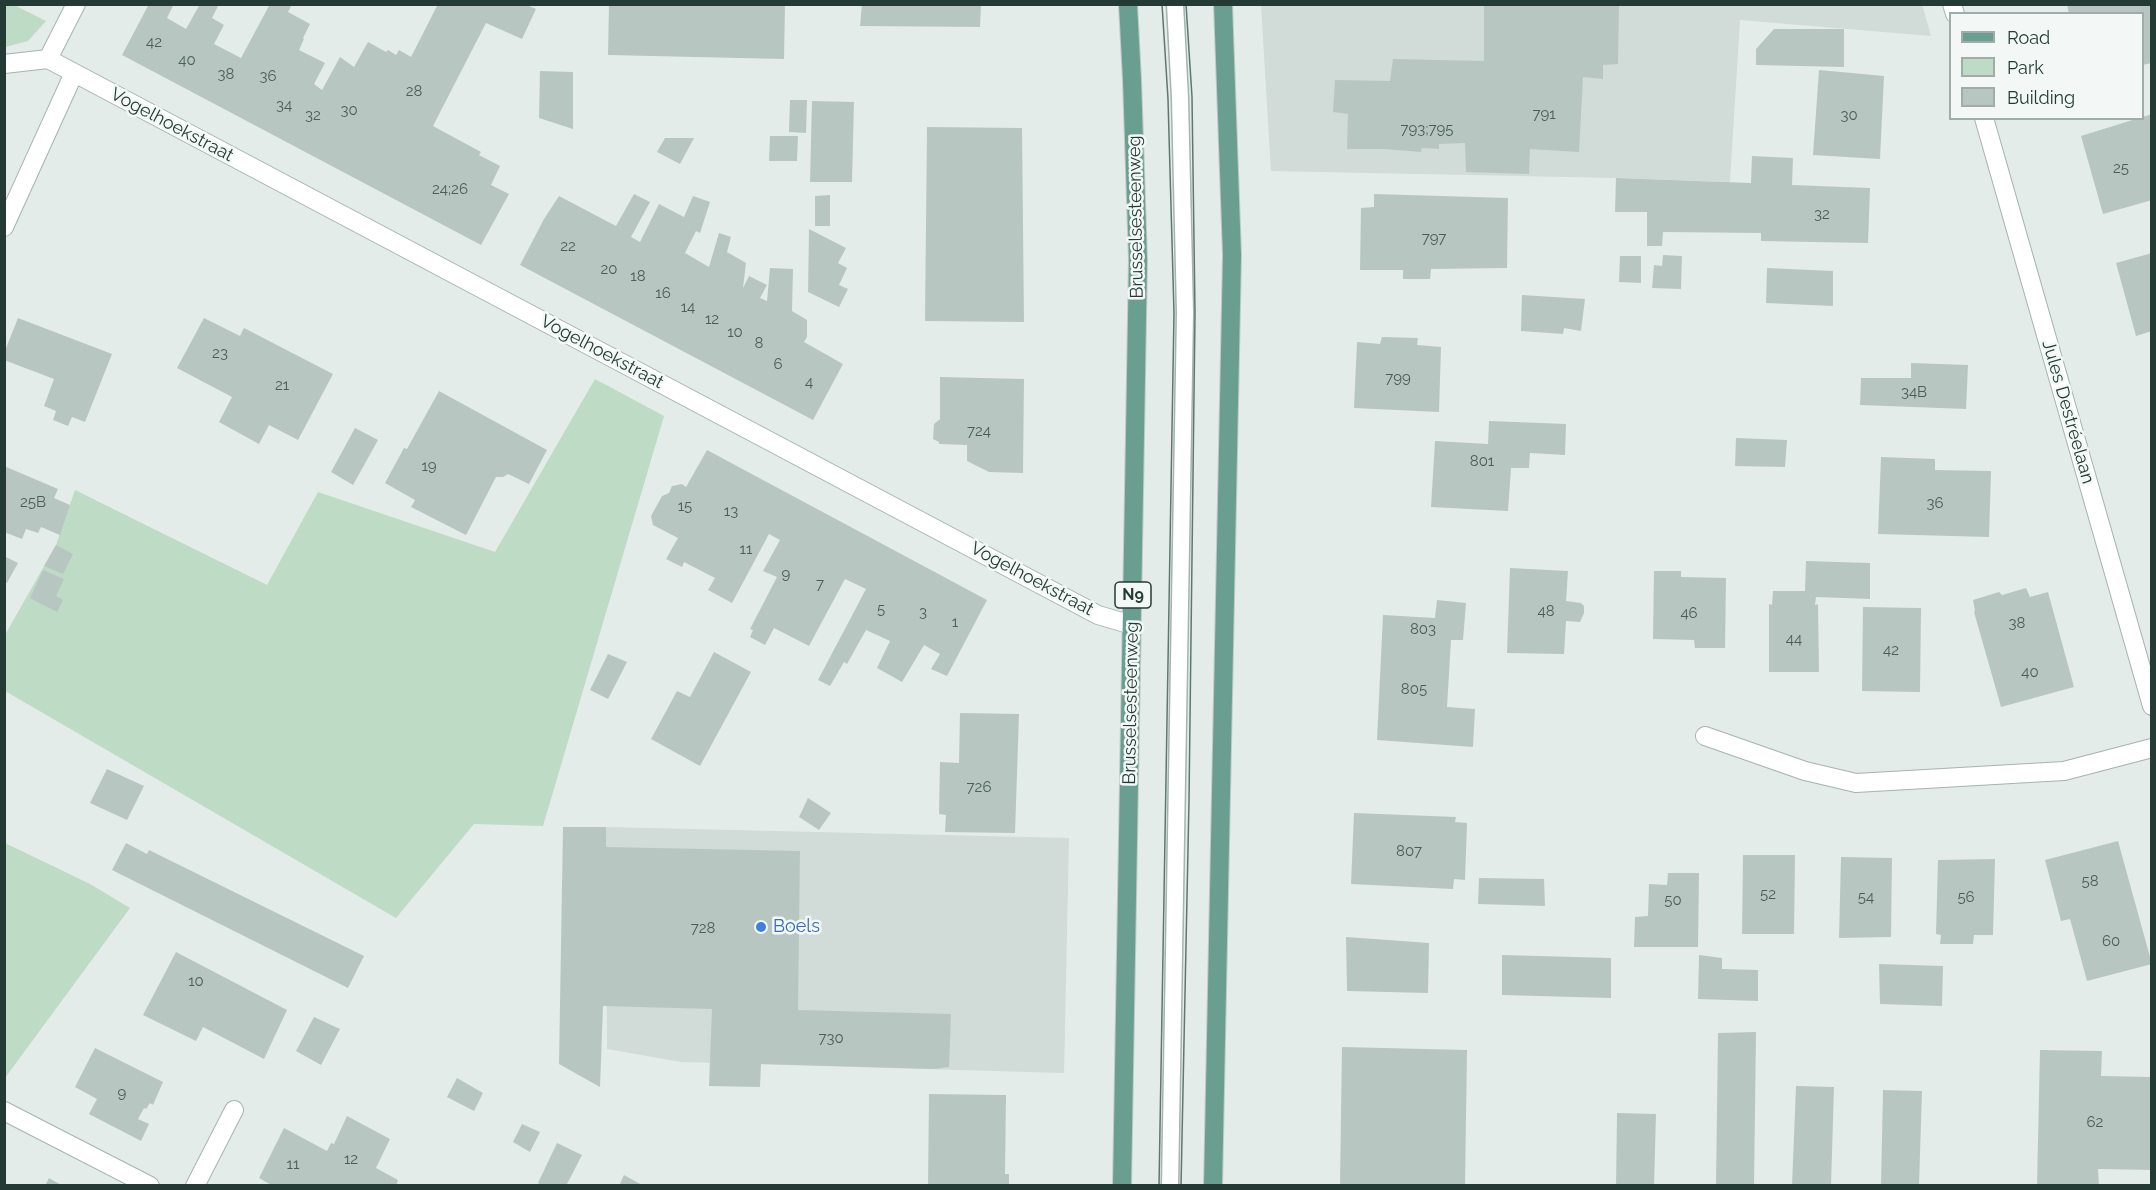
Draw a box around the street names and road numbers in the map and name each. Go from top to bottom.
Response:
street label: Vogelhoekstraat [107,83,237,167]
street label: Brusselsesteenweg [1124,135,1148,299]
street label: Vogelhoekstraat [537,310,667,394]
street label: Jules Destréelaan [2037,338,2099,486]
street label: Vogelhoekstraat [967,537,1097,621]
road number: N9 [1115,582,1151,608]
street label: Brusselsesteenweg [1119,621,1143,785]

